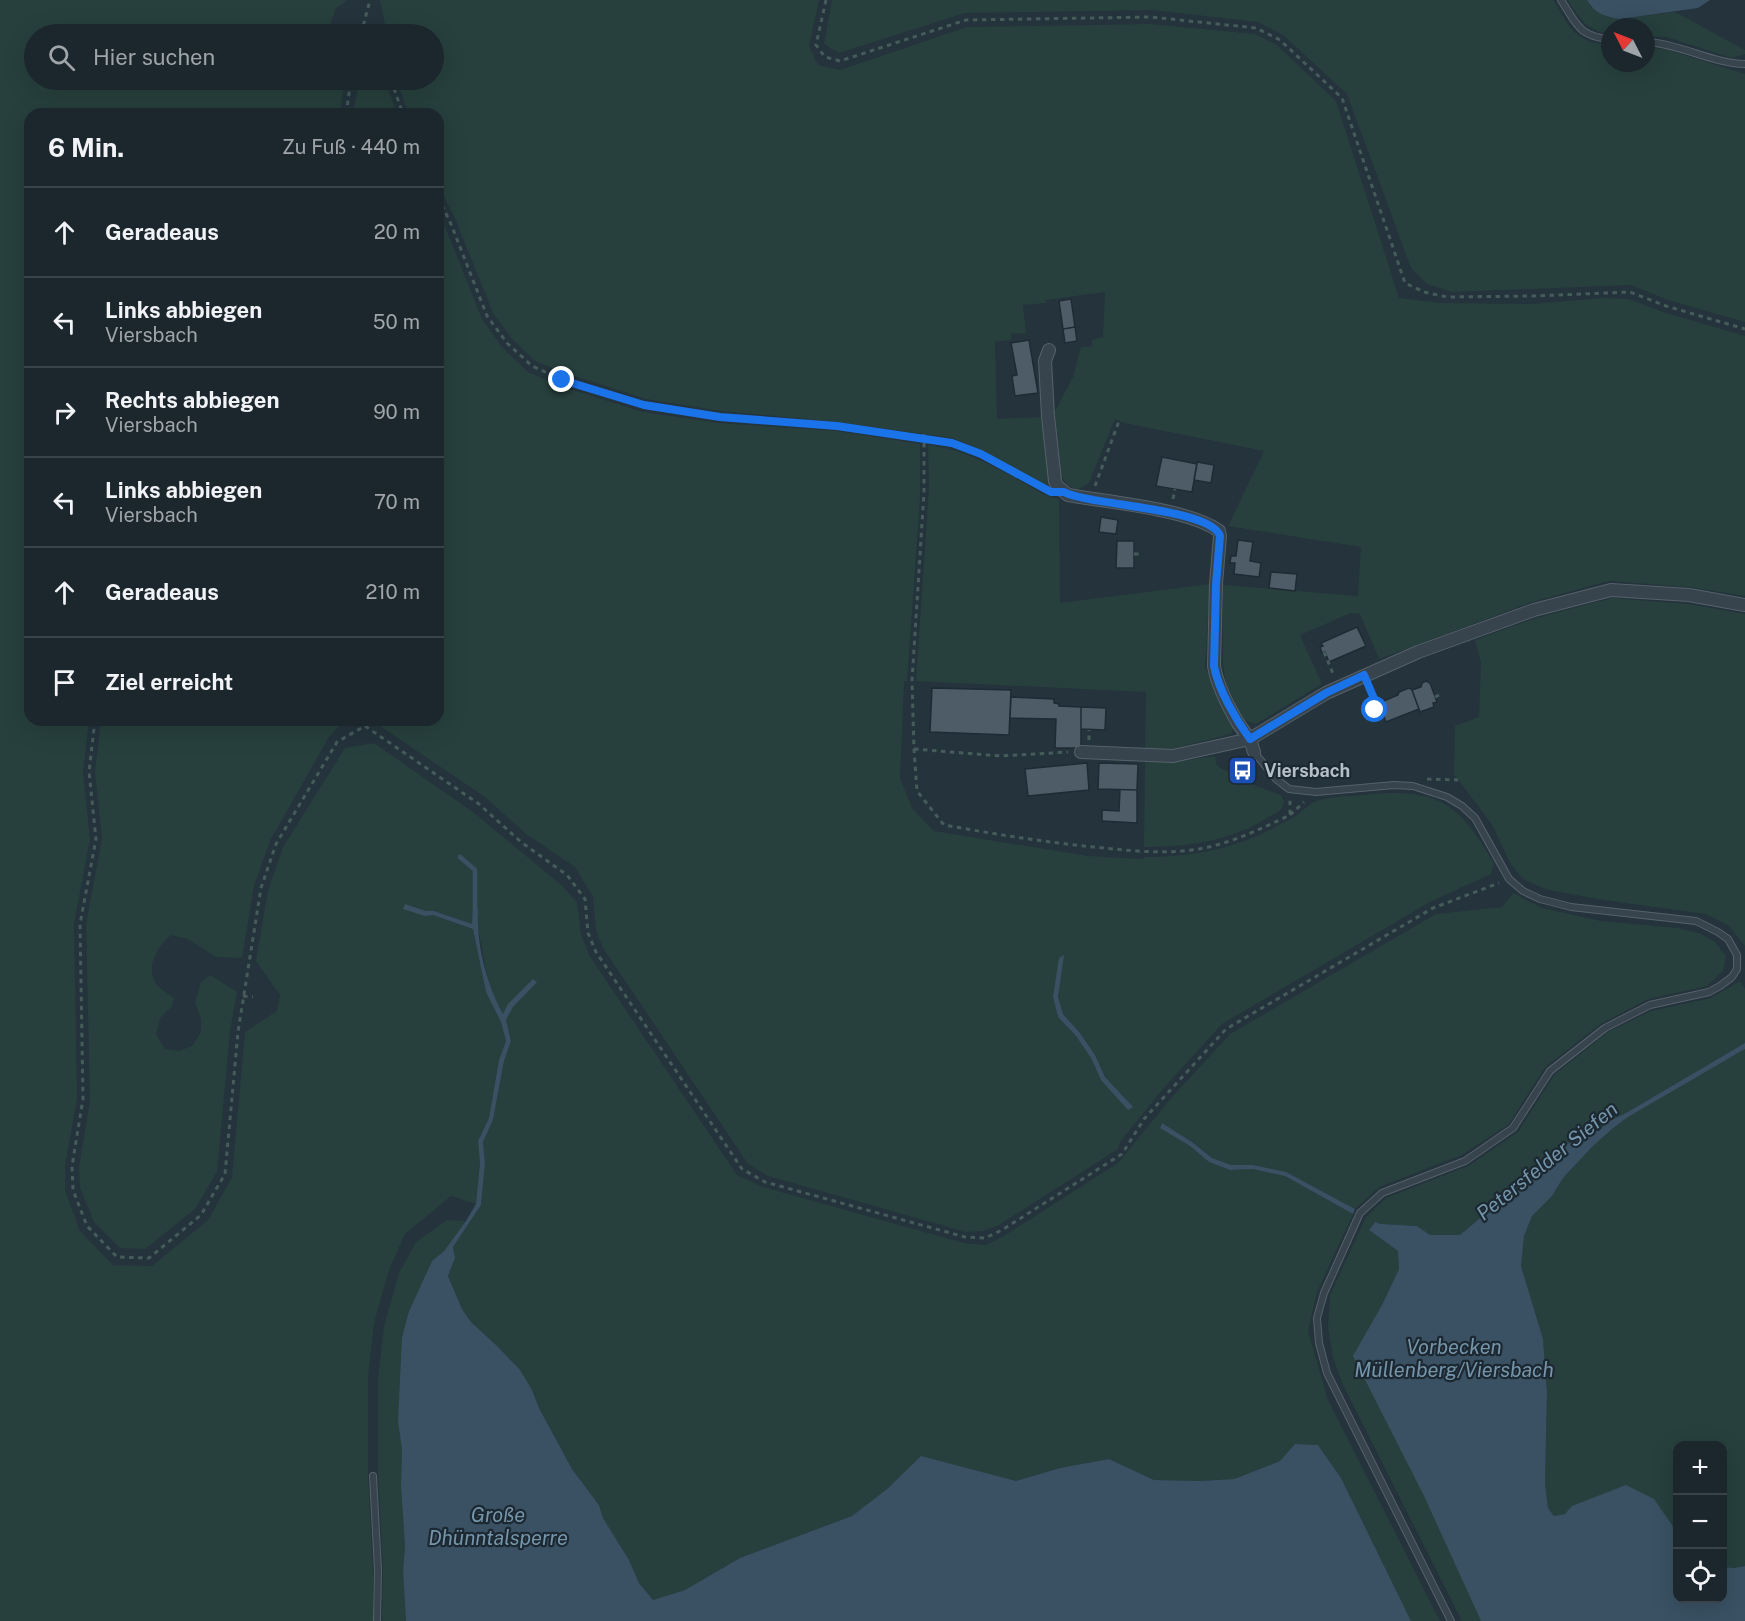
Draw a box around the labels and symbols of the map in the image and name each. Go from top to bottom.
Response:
north arrow [1601,18,1655,72]
route end [548,366,574,392]
route start [1361,696,1387,722]
bus stop icon: Viersbach [1227,755,1259,787]
place label: Viersbach [1264,760,1350,781]
water label: Petersfelder Siefen [1472,1097,1622,1225]
water label: Vorbecken Müllenberg/Viersbach [1354,1335,1554,1382]
water label: Große Dhünntalsperre [428,1503,568,1550]

